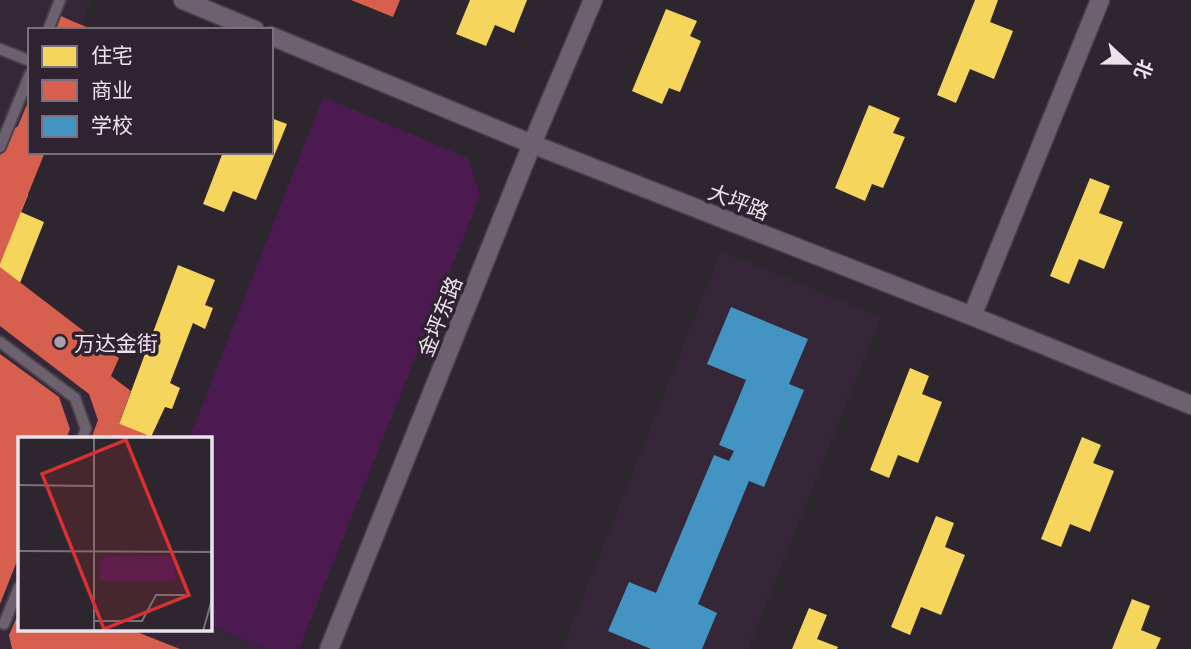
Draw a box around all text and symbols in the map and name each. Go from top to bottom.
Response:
legend [28,28,273,154]
north arrow [1093,28,1163,98]
text: 住宅 [91,42,133,67]
text: 北 [1130,56,1158,83]
text: 商业 [91,77,133,102]
text: 学校 [91,112,133,137]
street label: 大坪路 [705,178,773,224]
street label: 金坪东路 [412,272,466,360]
place label: 万达金街 [74,330,158,355]
marker: 万达金街 [52,334,68,350]
inset map [18,437,212,632]

